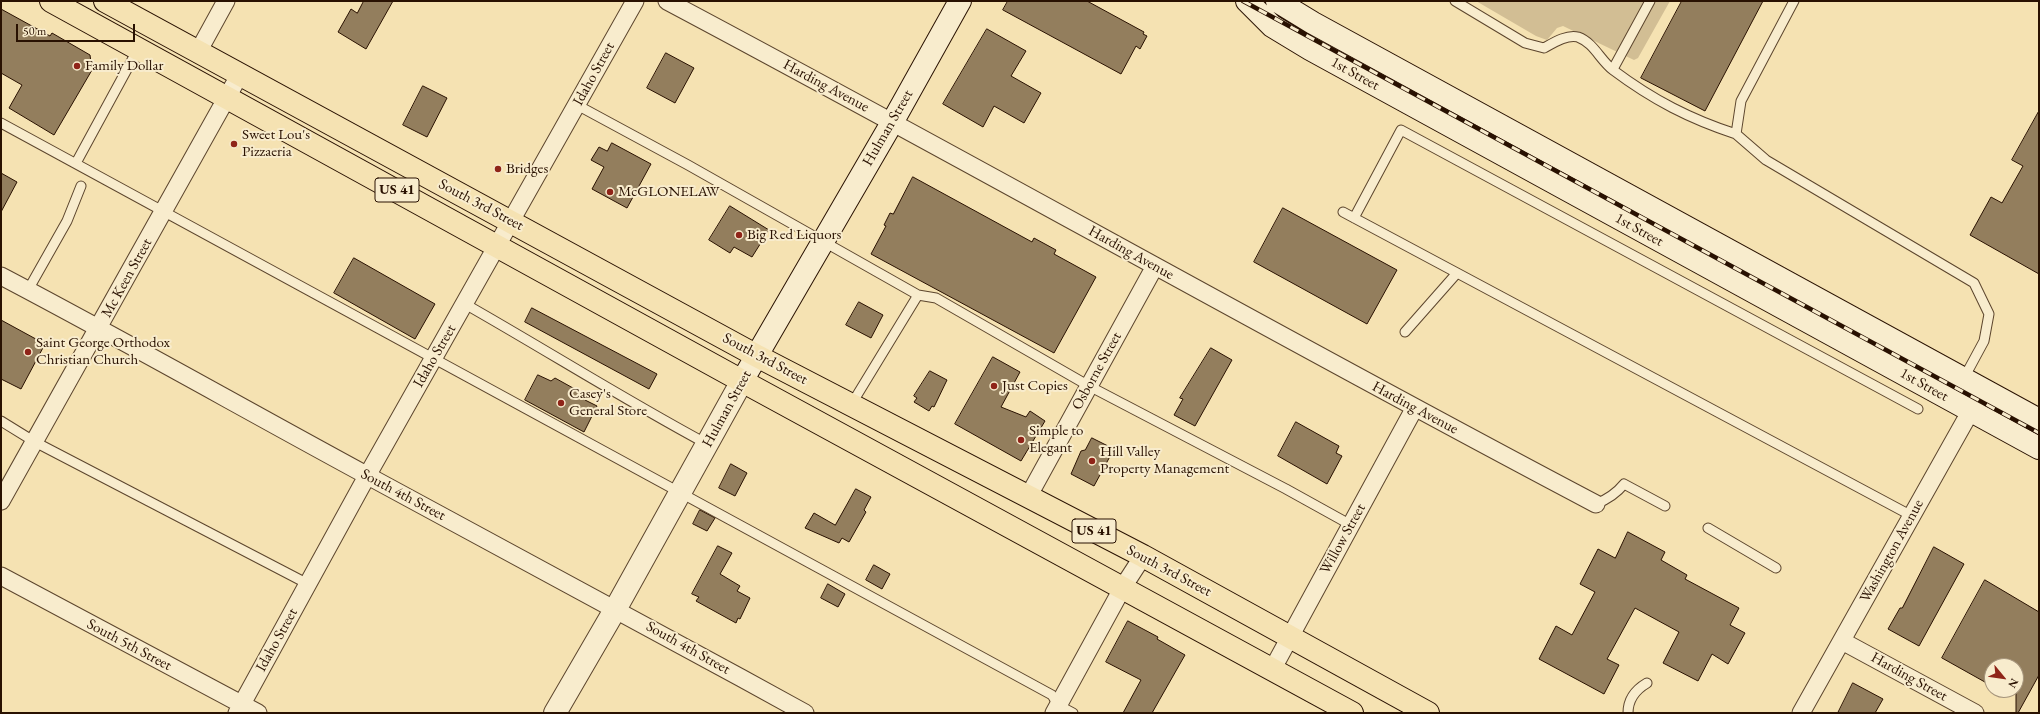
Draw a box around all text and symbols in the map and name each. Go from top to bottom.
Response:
scale bar [18,16,137,42]
text: 50 m [23,23,46,39]
street label: Idaho Street [569,39,619,109]
street label: 1st Street [1328,53,1382,95]
street label: Harding Avenue [780,56,872,116]
place label: Family Dollar [85,57,163,75]
marker: Family Dollar [72,61,82,71]
street label: Hulman Street [859,87,917,169]
place label: Sweet Lou's Pizzaeria [242,126,310,161]
marker: Sweet Lou's Pizzaeria [229,139,239,149]
place label: Bridges [506,160,548,178]
marker: Bridges [493,164,503,174]
street label: South 3rd Street [435,175,527,235]
road number: US 41 [375,178,419,202]
place label: McGLONELAW [618,183,720,201]
marker: McGLONELAW [605,187,615,197]
street label: 1st Street [1612,209,1666,251]
street label: Harding Avenue [1085,222,1177,284]
place label: Big Red Liquors [747,226,841,244]
marker: Big Red Liquors [734,230,744,240]
street label: Mc Keen Street [98,235,156,321]
street label: Idaho Street [410,321,460,391]
street label: South 3rd Street [719,329,811,389]
street label: Osborne Street [1068,329,1126,413]
place label: Saint George Orthodox Christian Church [36,334,170,369]
marker: Saint George Orthodox Christian Church [23,347,33,357]
street label: 1st Street [1897,364,1951,406]
street label: Hulman Street [698,367,756,451]
place label: Just Copies [1002,377,1068,395]
street label: Harding Avenue [1369,378,1461,438]
marker: Just Copies [989,381,999,391]
place label: Casey's General Store [569,385,647,420]
marker: Casey's General Store [556,398,566,408]
place label: Simple to Elegant [1029,422,1083,457]
marker: Simple to Elegant [1016,435,1026,445]
place label: Hill Valley Property Management [1100,443,1229,478]
marker: Hill Valley Property Management [1087,456,1097,466]
street label: South 4th Street [358,465,448,525]
street label: Washington Avenue [1856,496,1928,606]
street label: Willow Street [1316,501,1370,577]
road number: US 41 [1072,519,1116,543]
street label: South 3rd Street [1123,541,1215,601]
street label: Idaho Street [252,605,302,675]
street label: South 5th Street [84,615,174,675]
street label: South 4th Street [643,618,733,678]
street label: Harding Street [1868,649,1950,705]
north arrow [1984,658,2024,698]
text: N [2005,676,2022,691]

